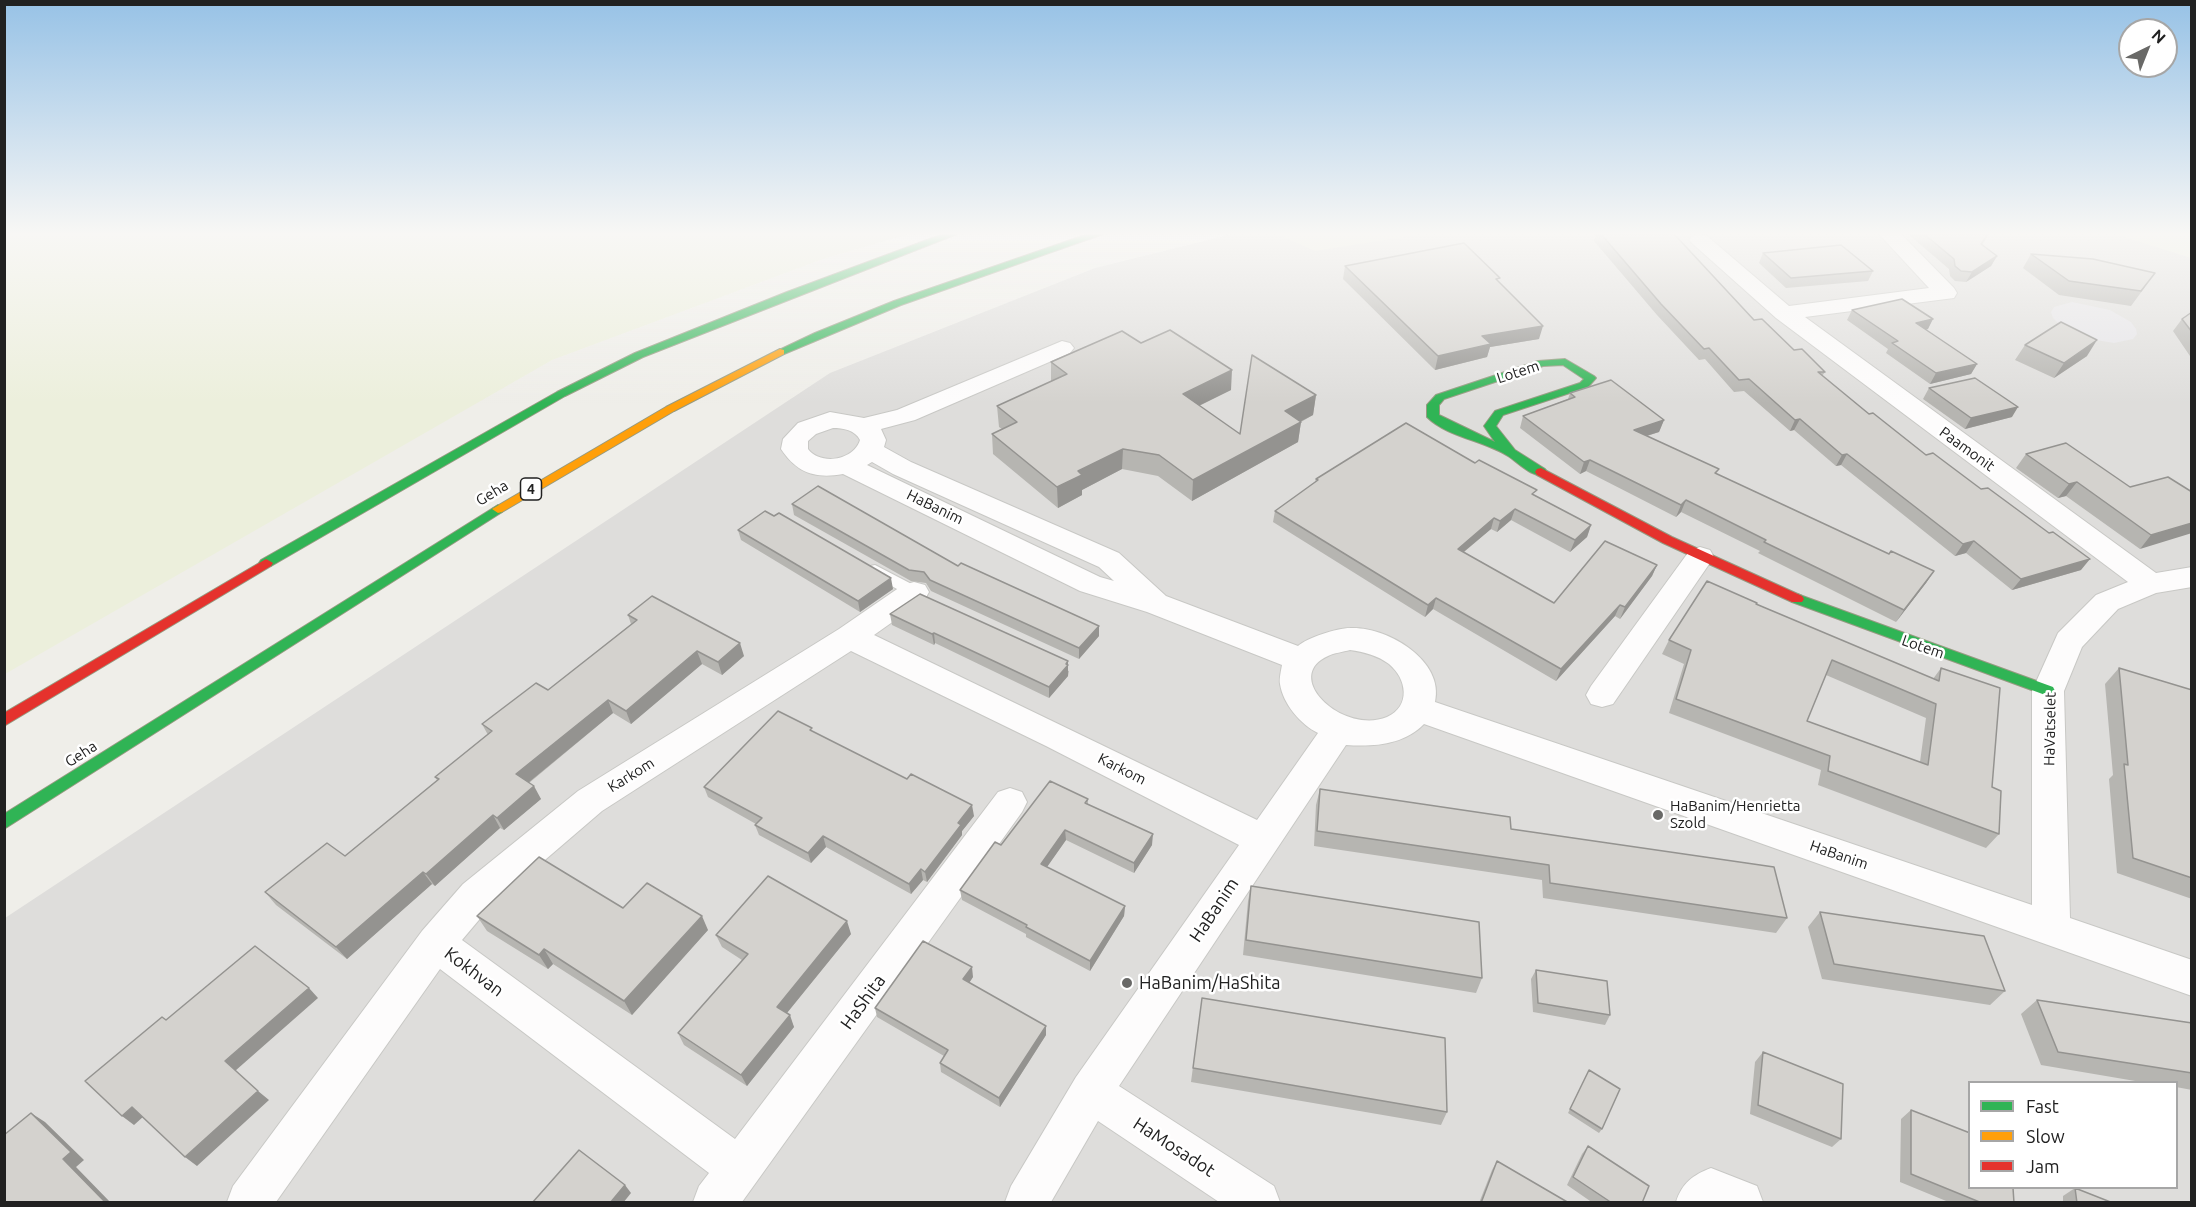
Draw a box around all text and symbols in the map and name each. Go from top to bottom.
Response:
north arrow [2118,18,2178,78]
text: N [2148,26,2169,47]
street label: Lotem [1495,357,1541,387]
street label: Paamonit [1936,423,1998,475]
street label: Geha [473,476,511,510]
road number: 4 [520,478,542,500]
street label: HaBanim [904,486,966,528]
street label: Lotem [1900,631,1946,663]
street label: HaVatselet [2040,692,2060,766]
street label: Geha [62,737,100,771]
street label: Karkom [1095,749,1149,789]
street label: Karkom [604,754,658,796]
place label: HaBanim/Henrietta Szold [1670,797,1800,832]
marker: HaBanim/Henrietta Szold [1651,808,1665,822]
street label: HaBanim [1807,837,1871,873]
street label: HaBanim [1185,874,1243,946]
street label: Kokhvan [440,943,508,1001]
street label: HaShita [836,971,890,1033]
place label: HaBanim/HaShita [1139,972,1280,994]
marker: HaBanim/HaShita [1120,976,1134,990]
legend [1968,1081,2178,1189]
text: Fast [2026,1096,2059,1116]
street label: HaMosadot [1129,1113,1219,1181]
text: Slow [2026,1126,2065,1146]
text: Jam [2026,1156,2060,1176]

